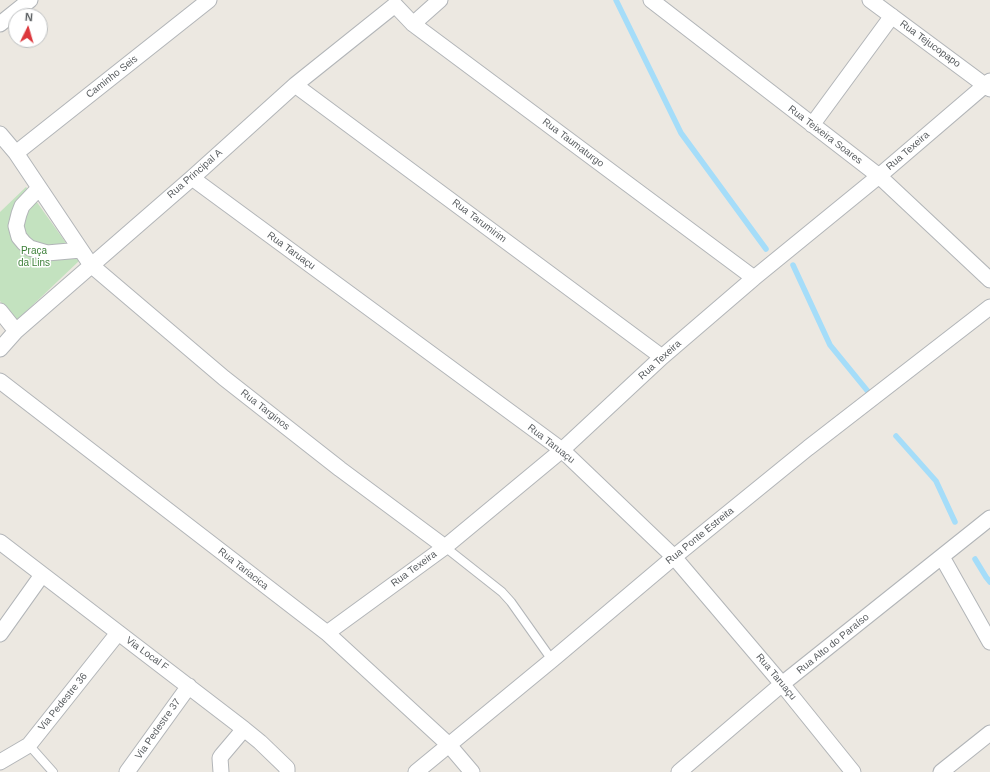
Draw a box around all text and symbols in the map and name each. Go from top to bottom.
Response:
north arrow [8,8,48,48]
text: N [24,11,33,23]
street label: Rua Tejucopapo [897,18,963,70]
street label: Caminho Seis [84,53,140,101]
street label: Rua Teixeira Soares [785,103,865,167]
street label: Rua Taumaturgo [540,116,606,170]
street label: Rua Texeira [884,129,932,173]
street label: Rua Principal A [165,147,225,201]
street label: Rua Tarumirim [449,197,509,245]
street label: Rua Taruaçu [265,229,317,273]
park label: Praça da Lins [18,245,50,268]
street label: Rua Texeira [636,338,684,382]
street label: Rua Targinos [238,387,292,433]
street label: Rua Taruaçu [525,422,577,466]
street label: Rua Ponte Estreita [664,505,736,567]
street label: Rua Tariacica [215,546,271,592]
street label: Rua Texeira [389,548,439,590]
street label: Rua Alto do Paraíso [794,611,872,677]
street label: Via Local F [123,634,171,674]
street label: Rua Taruaçu [753,651,799,703]
street label: Via Pedestre 36 [36,671,90,733]
street label: Via Pedestre 37 [133,696,183,762]

